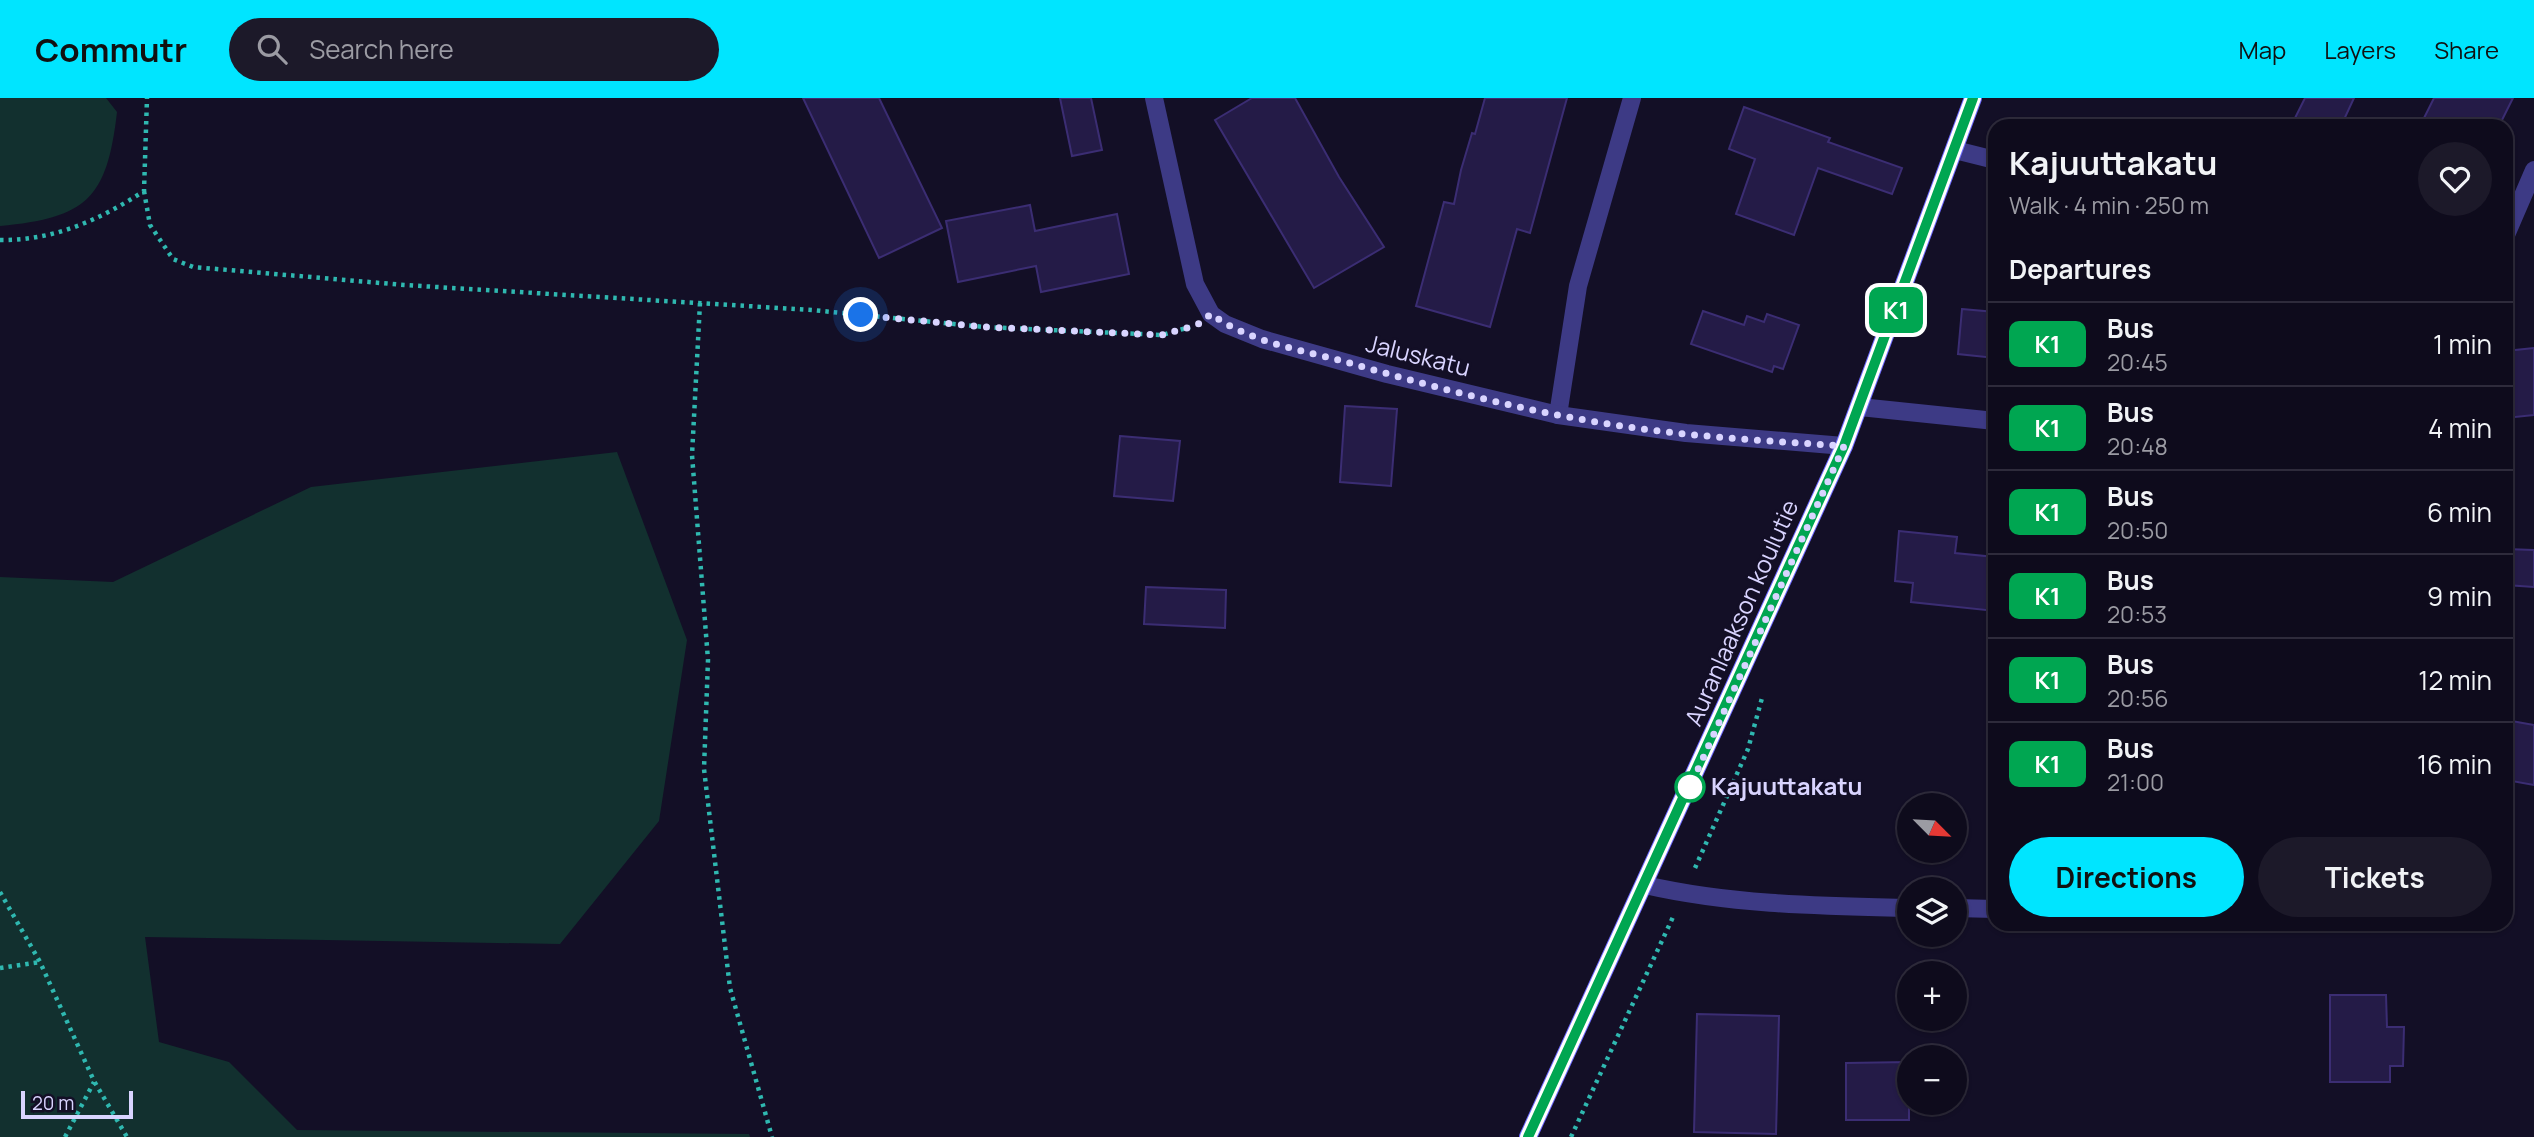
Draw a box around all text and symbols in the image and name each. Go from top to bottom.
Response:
search box [229,18,719,81]
text: Commutr [35,27,187,72]
icon: search [253,30,291,68]
text: Search here [309,31,454,67]
text: Map [2239,33,2286,66]
text: Layers [2324,33,2396,66]
text: Share [2434,33,2499,66]
text: Kajuuttakatu [2009,140,2217,185]
button: heart [2418,142,2492,216]
text: Walk · 4 min · 250 m [2009,189,2209,221]
text: Departures [2009,251,2151,287]
line badge: K1 [1864,287,1927,333]
text: K1 [1883,293,1909,326]
your location [843,297,878,332]
text: Bus [2107,310,2154,346]
street label: Jaluskatu [1363,326,1474,383]
text: 1 min [2433,326,2492,362]
text: K1 [2034,327,2061,360]
text: 20:45 [2107,346,2168,378]
text: Bus [2107,394,2154,430]
text: 4 min [2428,410,2492,446]
text: K1 [2034,411,2061,444]
text: 20:48 [2107,430,2168,462]
text: Bus [2107,478,2154,514]
street label: Auranlaakson koulutie [1676,494,1805,731]
text: 6 min [2427,494,2492,530]
text: K1 [2034,495,2061,528]
text: 20:50 [2107,514,2168,546]
text: Bus [2107,562,2154,598]
text: 9 min [2427,578,2492,614]
text: K1 [2034,579,2061,612]
text: 20:53 [2107,598,2167,630]
text: Bus [2107,646,2154,682]
text: 12 min [2418,662,2492,698]
text: K1 [2034,663,2061,696]
text: 20:56 [2107,682,2169,714]
text: Bus [2107,730,2154,766]
text: 16 min [2417,746,2492,782]
text: K1 [2034,747,2061,780]
text: 21:00 [2107,766,2164,798]
place label: Kajuuttakatu [1711,769,1863,802]
marker: Kajuuttakatu [1675,772,1705,802]
north arrow [1897,793,1967,863]
map controls [1897,793,1967,1115]
button: Directions [2009,837,2244,917]
button: Tickets [2258,837,2492,917]
button: layers [1897,877,1967,947]
button: + [1897,961,1967,1031]
button: − [1897,1045,1967,1115]
scale bar [21,1088,133,1120]
text: 20 m [32,1090,74,1116]

